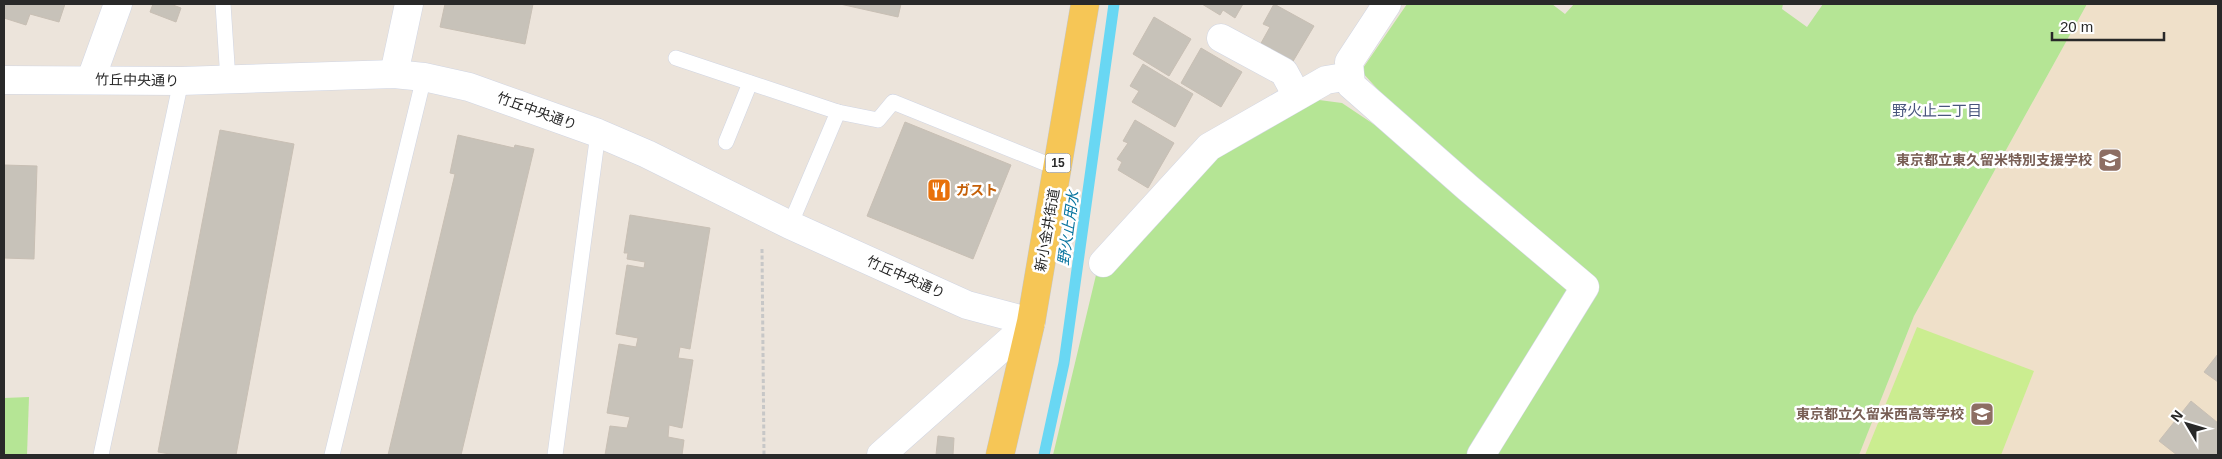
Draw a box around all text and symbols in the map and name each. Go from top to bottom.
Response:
scale bar [2052,10,2164,42]
text: 20 m [2060,18,2093,35]
street label: 竹丘中央通り [95,71,179,89]
street label: 竹丘中央通り [495,89,579,133]
district label: 野火止二丁目 [1892,102,1982,119]
school or university icon: 東京都立東久留米特別支援学校 [2097,147,2123,173]
place label: 東京都立東久留米特別支援学校 [1896,152,2092,168]
road number: 15 [1046,154,1070,172]
restaurant icon: ガスト [926,177,952,203]
place label: ガスト [956,182,998,198]
street label: 新小金井街道 [1032,187,1062,273]
water label: 野火止用水 [1054,188,1082,266]
street label: 竹丘中央通り [864,253,948,301]
north arrow [2162,399,2212,449]
school or university icon: 東京都立久留米西高等学校 [1969,401,1995,427]
place label: 東京都立久留米西高等学校 [1796,406,1964,422]
text: N [2167,407,2186,425]

